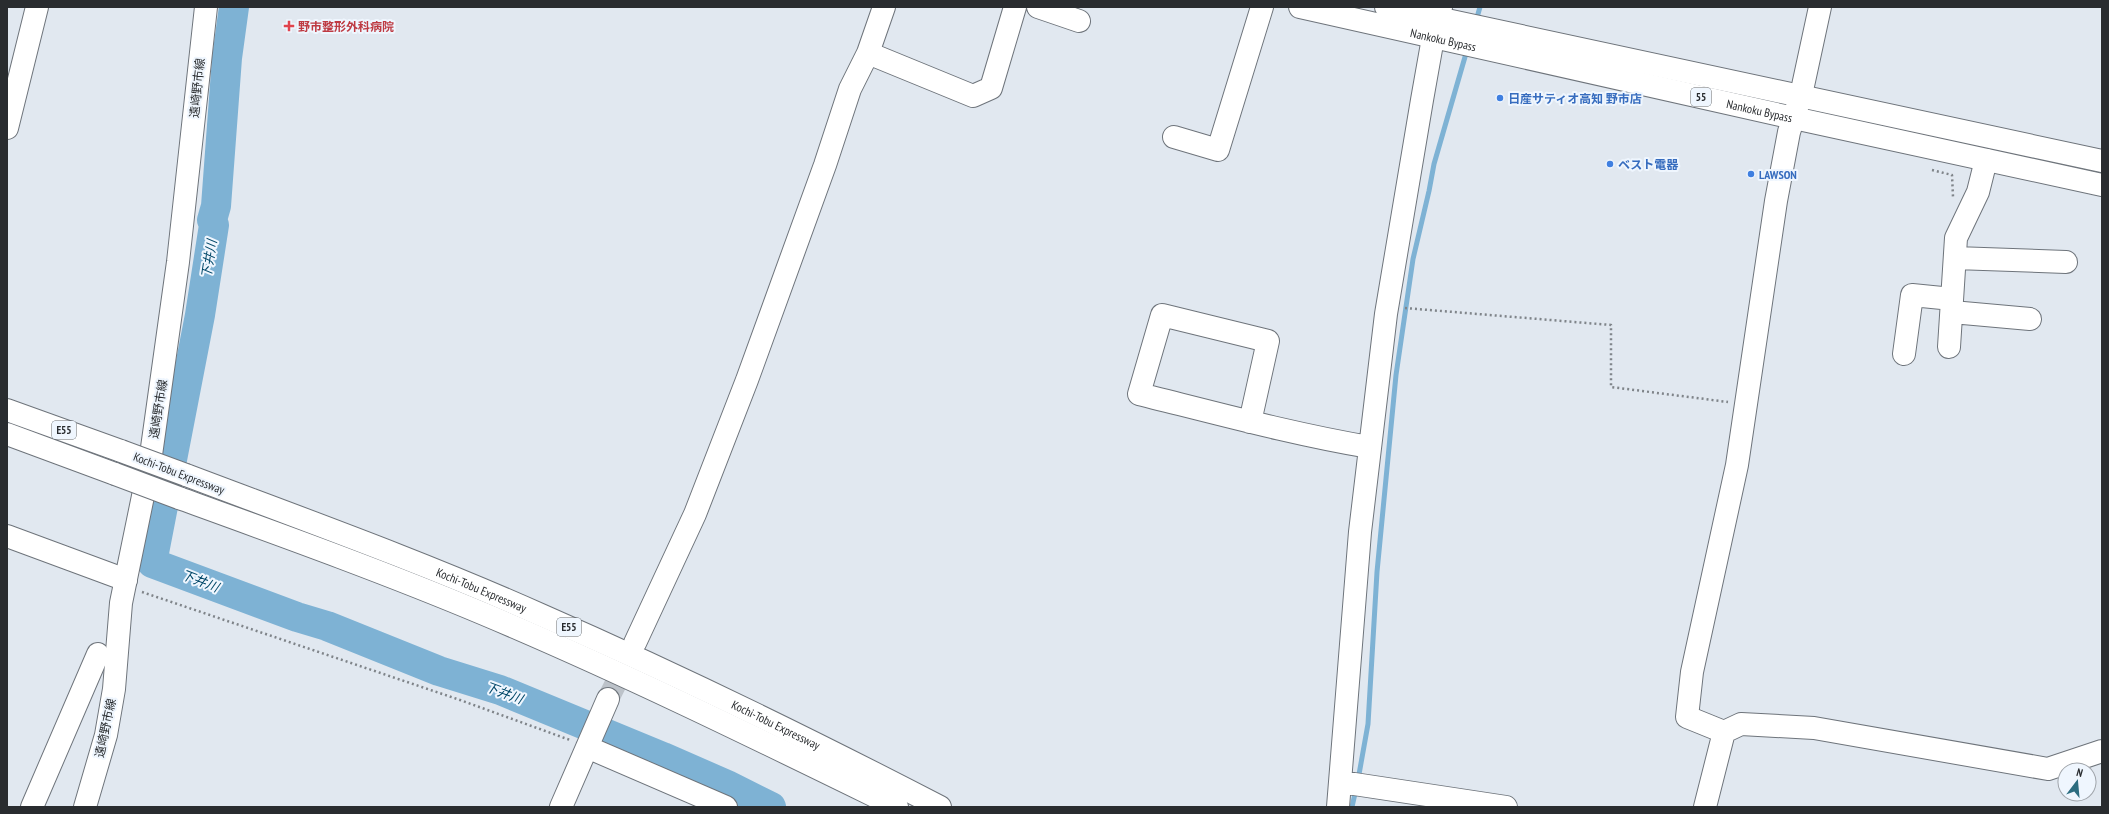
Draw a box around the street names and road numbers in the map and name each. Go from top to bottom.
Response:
street label: Nankoku Bypass [1409,25,1478,54]
street label: 遠崎野市線 [186,57,208,119]
road number: 55 [1691,88,1711,106]
street label: Nankoku Bypass [1725,96,1794,125]
street label: 遠崎野市線 [146,378,170,440]
road number: E55 [52,421,76,439]
street label: Kochi-Tobu Expressway [131,449,227,497]
street label: Kochi-Tobu Expressway [434,564,529,615]
road number: E55 [557,618,581,636]
street label: Kochi-Tobu Expressway [729,696,823,753]
street label: 遠崎野市線 [91,697,119,759]

